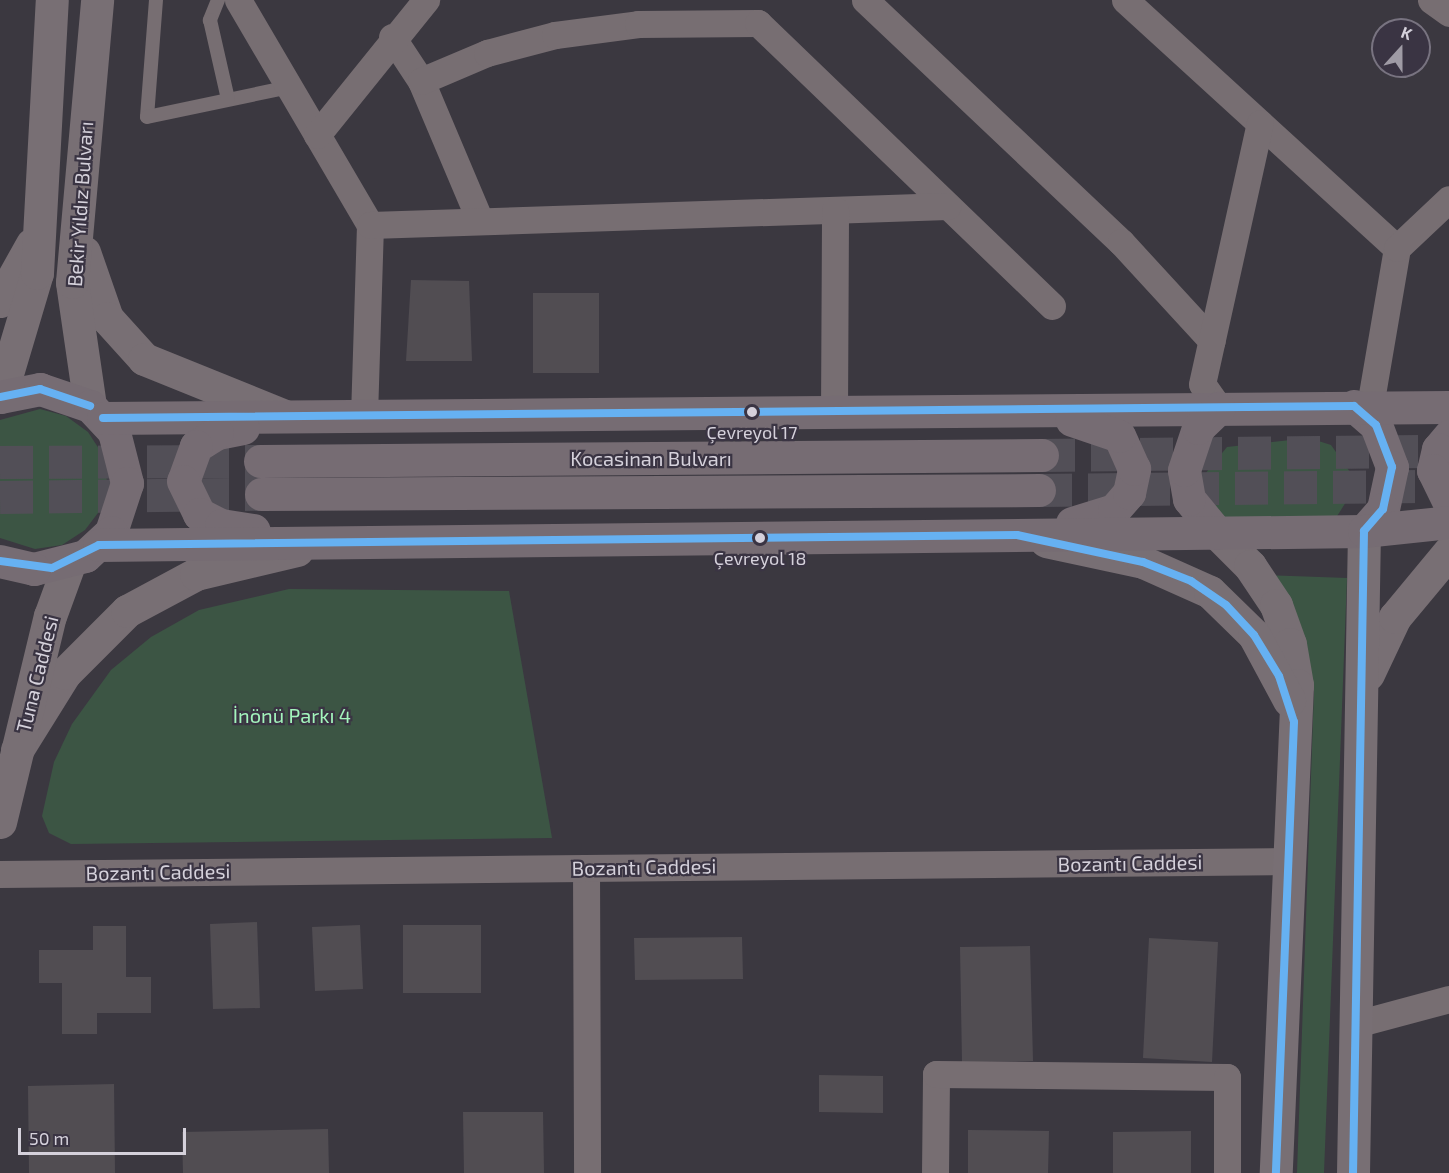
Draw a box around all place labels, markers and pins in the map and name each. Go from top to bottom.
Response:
marker: Çevreyol 17 [746,406,758,418]
place label: Çevreyol 17 [706,421,798,443]
marker: Çevreyol 18 [754,532,766,544]
place label: Çevreyol 18 [713,547,807,569]

